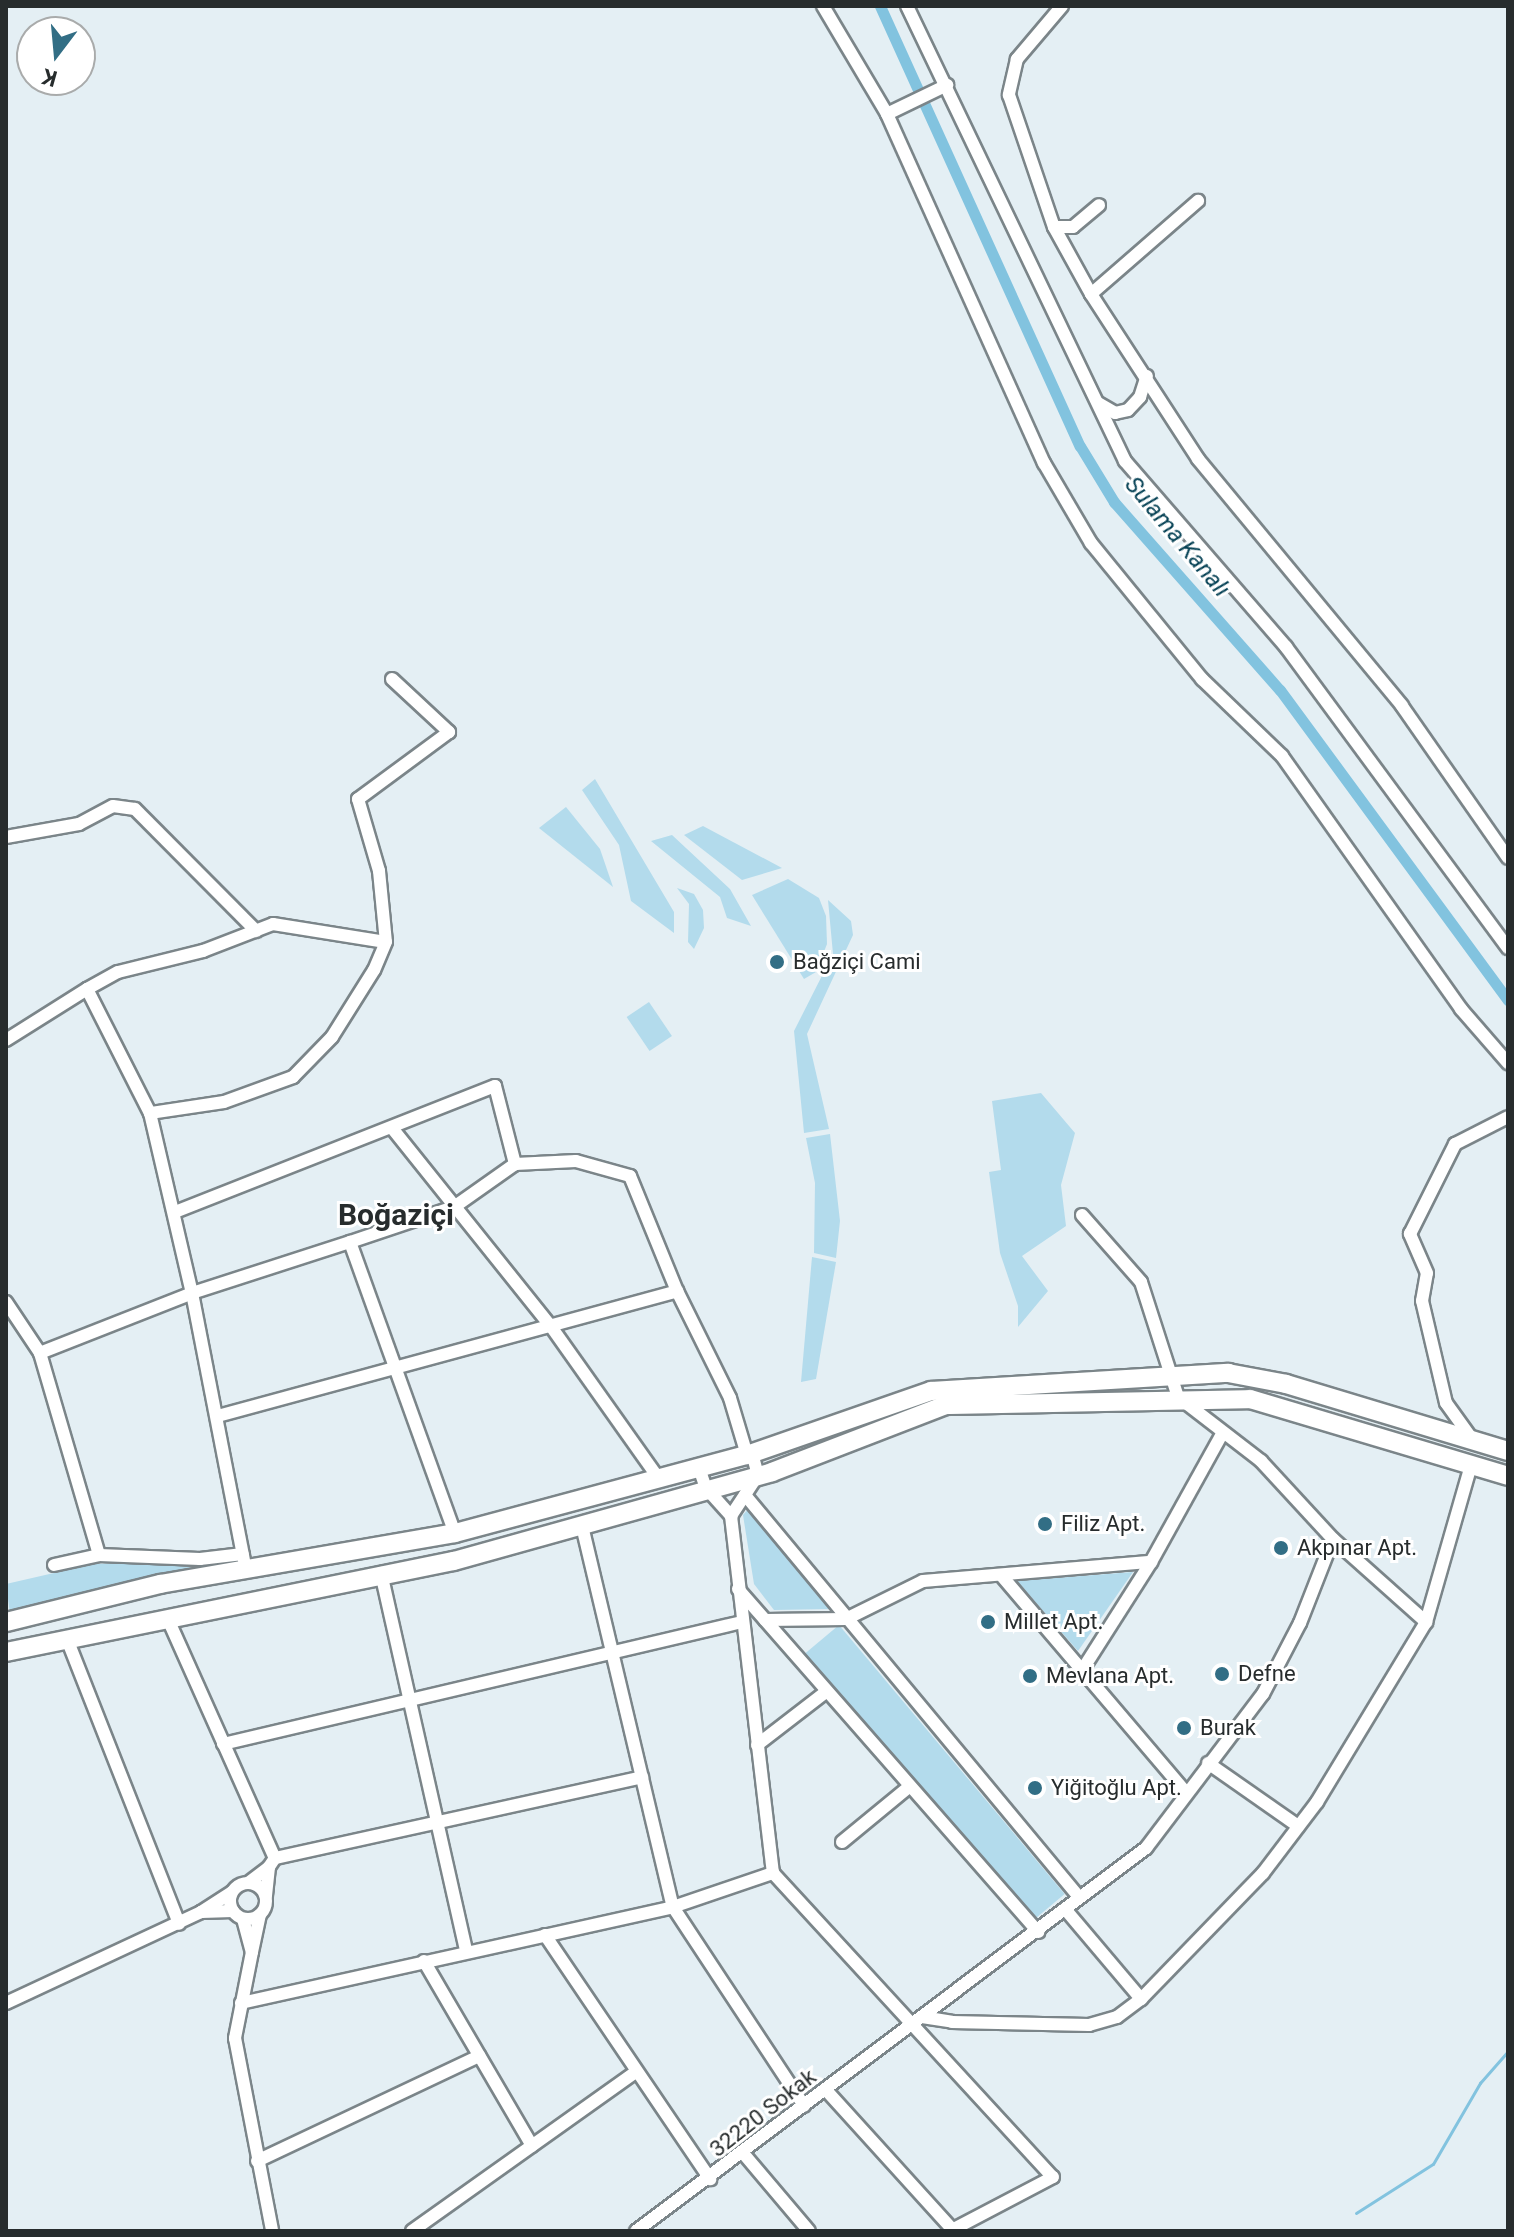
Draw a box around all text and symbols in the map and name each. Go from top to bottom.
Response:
north arrow [16,16,96,96]
text: K [40,64,60,92]
water label: Sulama Kanalı [1118,471,1236,603]
place label: Bağziçi Cami [793,949,921,975]
marker: Bağziçi Cami [768,953,786,971]
district label: Boğaziçi [338,1197,454,1233]
place label: Filiz Apt. [1061,1511,1145,1537]
marker: Filiz Apt. [1036,1515,1054,1533]
place label: Akpınar Apt. [1297,1535,1417,1561]
marker: Akpınar Apt. [1272,1539,1290,1557]
place label: Millet Apt. [1004,1609,1103,1635]
marker: Millet Apt. [979,1613,997,1631]
place label: Defne [1238,1661,1296,1687]
place label: Mevlana Apt. [1046,1663,1174,1689]
marker: Defne [1213,1665,1231,1683]
marker: Mevlana Apt. [1021,1667,1039,1685]
place label: Burak [1200,1715,1256,1741]
marker: Burak [1175,1719,1193,1737]
place label: Yiğitoğlu Apt. [1051,1775,1182,1801]
marker: Yiğitoğlu Apt. [1026,1779,1044,1797]
street label: 32220 Sokak [705,2063,821,2163]

